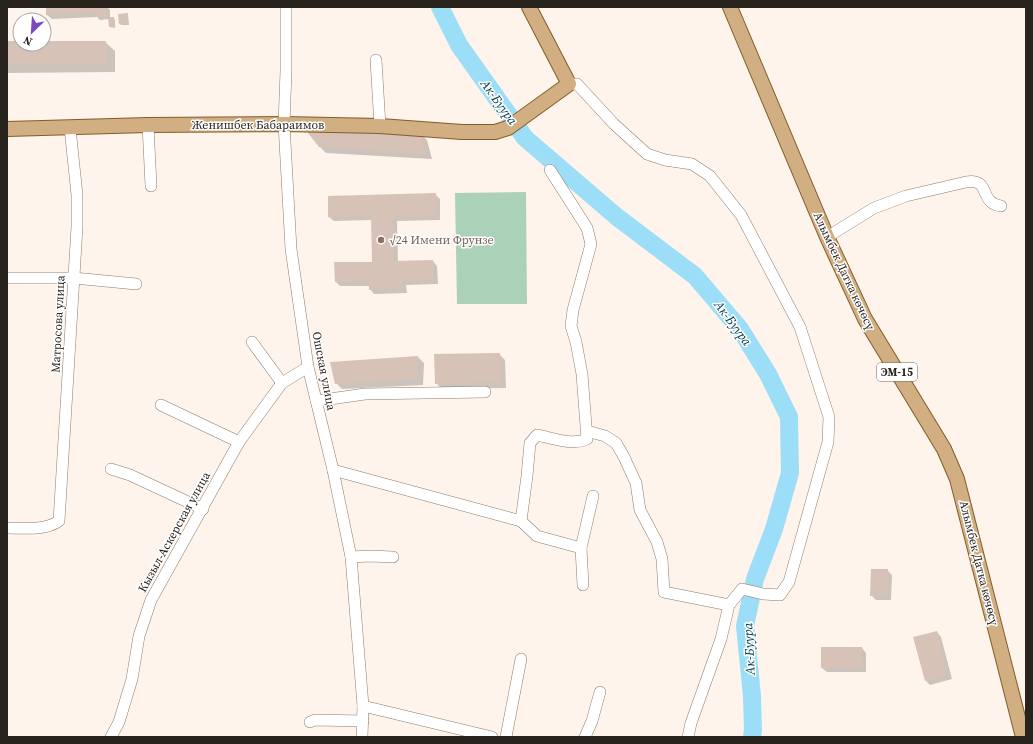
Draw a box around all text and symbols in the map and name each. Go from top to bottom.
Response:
north arrow [12,12,52,52]
text: N [21,32,35,49]
water label: Ак-Буура [476,75,521,128]
street label: Женишбек Бабараимов [192,117,324,133]
street label: Алымбек Датка көчөсү [810,209,879,333]
place label: √24 Имени Фрунзе [389,232,494,248]
marker: √24 Имени Фрунзе [376,235,386,245]
street label: Матросова улица [47,274,69,373]
water label: Ак-Буура [710,296,756,349]
street label: Ошская улица [309,330,340,413]
road number: ЭМ-15 [877,363,917,381]
street label: Кызыл-Аскерская улица [134,468,214,595]
street label: Алымбек Датка көчөсү [956,499,1002,628]
water label: Ак-Буура [739,622,759,677]

